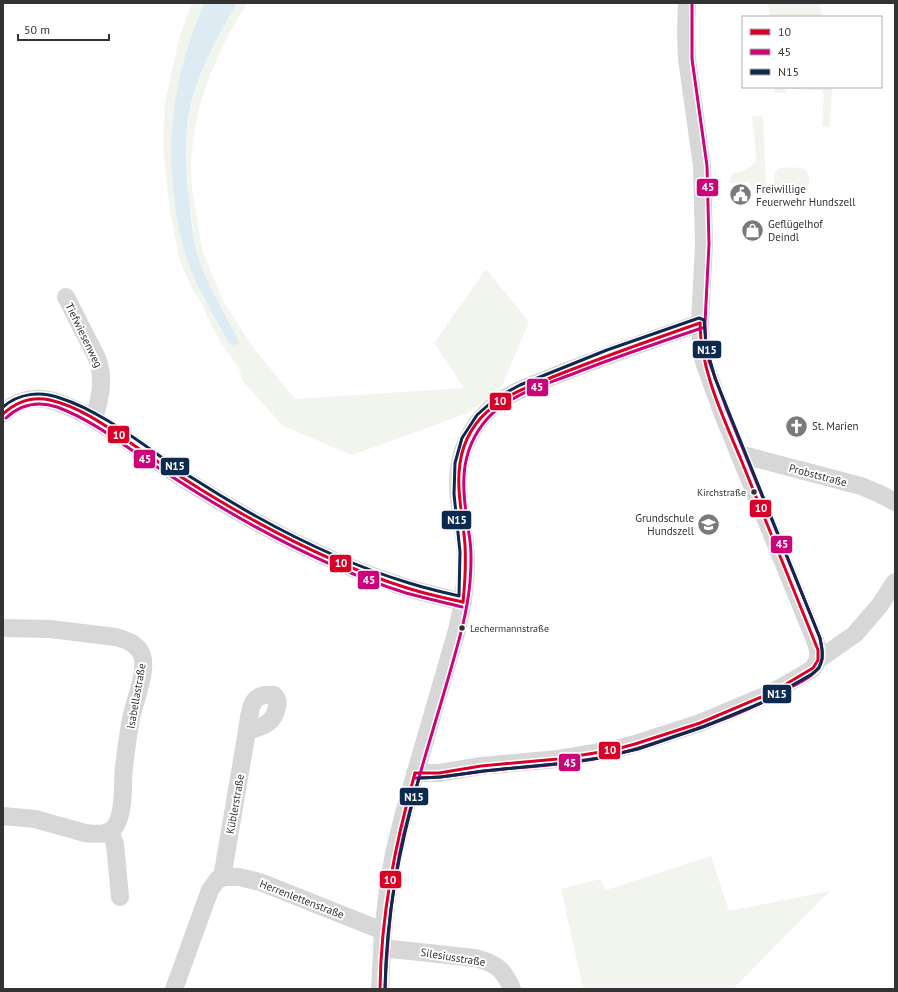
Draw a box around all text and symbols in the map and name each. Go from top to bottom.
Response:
scale bar [18,16,109,42]
legend [742,16,882,88]
text: 50 m [24,22,50,37]
text: 10 [778,24,792,39]
text: 45 [778,44,791,59]
text: N15 [778,64,799,79]
line badge: 45 [696,178,719,197]
text: 45 [702,180,714,194]
public building icon: Freiwillige Feuerwehr Hundszell [727,182,753,208]
place label: Freiwillige Feuerwehr Hundszell [756,182,856,209]
shop icon: Geflügelhof Deindl [740,217,766,243]
place label: Geflügelhof Deindl [768,217,823,244]
street label: Tiefwiesenweg [62,300,106,370]
line badge: N15 [692,340,722,359]
text: N15 [697,343,717,357]
line badge: 45 [526,378,549,397]
text: 45 [531,380,543,394]
line badge: 10 [489,392,512,411]
text: 10 [494,394,506,408]
church icon: St. Marien [783,413,809,439]
place label: St. Marien [812,419,859,433]
line badge: 10 [107,425,130,444]
text: 10 [113,428,125,442]
line badge: 45 [133,449,156,469]
text: 45 [139,452,151,466]
line badge: N15 [160,457,190,476]
text: N15 [165,459,185,473]
street label: Probststraße [788,461,849,490]
place label: Kirchstraße [697,486,746,499]
marker: Kirchstraße [749,487,759,497]
line badge: 10 [749,499,772,518]
text: 10 [755,501,767,515]
line badge: N15 [441,510,472,530]
place label: Grundschule Hundszell [635,511,695,538]
school or university icon: Grundschule Hundszell [696,511,722,537]
text: N15 [447,513,467,527]
line badge: 45 [770,535,793,554]
text: 45 [776,537,788,551]
line badge: 10 [329,554,352,573]
text: 10 [335,556,347,570]
line badge: 45 [357,570,380,590]
text: 45 [363,573,375,587]
place label: Lechermannstraße [470,622,549,635]
marker: Lechermannstraße [457,623,467,633]
street label: Isabellastraße [123,662,149,730]
line badge: N15 [762,684,792,704]
text: N15 [767,687,787,701]
line badge: 10 [598,741,621,760]
text: 10 [604,743,616,757]
line badge: 45 [558,753,581,772]
text: 45 [564,756,576,770]
street label: Küblerstraße [223,772,247,835]
line badge: N15 [399,787,429,806]
text: N15 [404,790,424,804]
line badge: 10 [379,870,402,889]
text: 10 [384,873,396,887]
street label: Herrenlettenstraße [258,876,347,922]
street label: Silesiusstraße [420,945,487,969]

